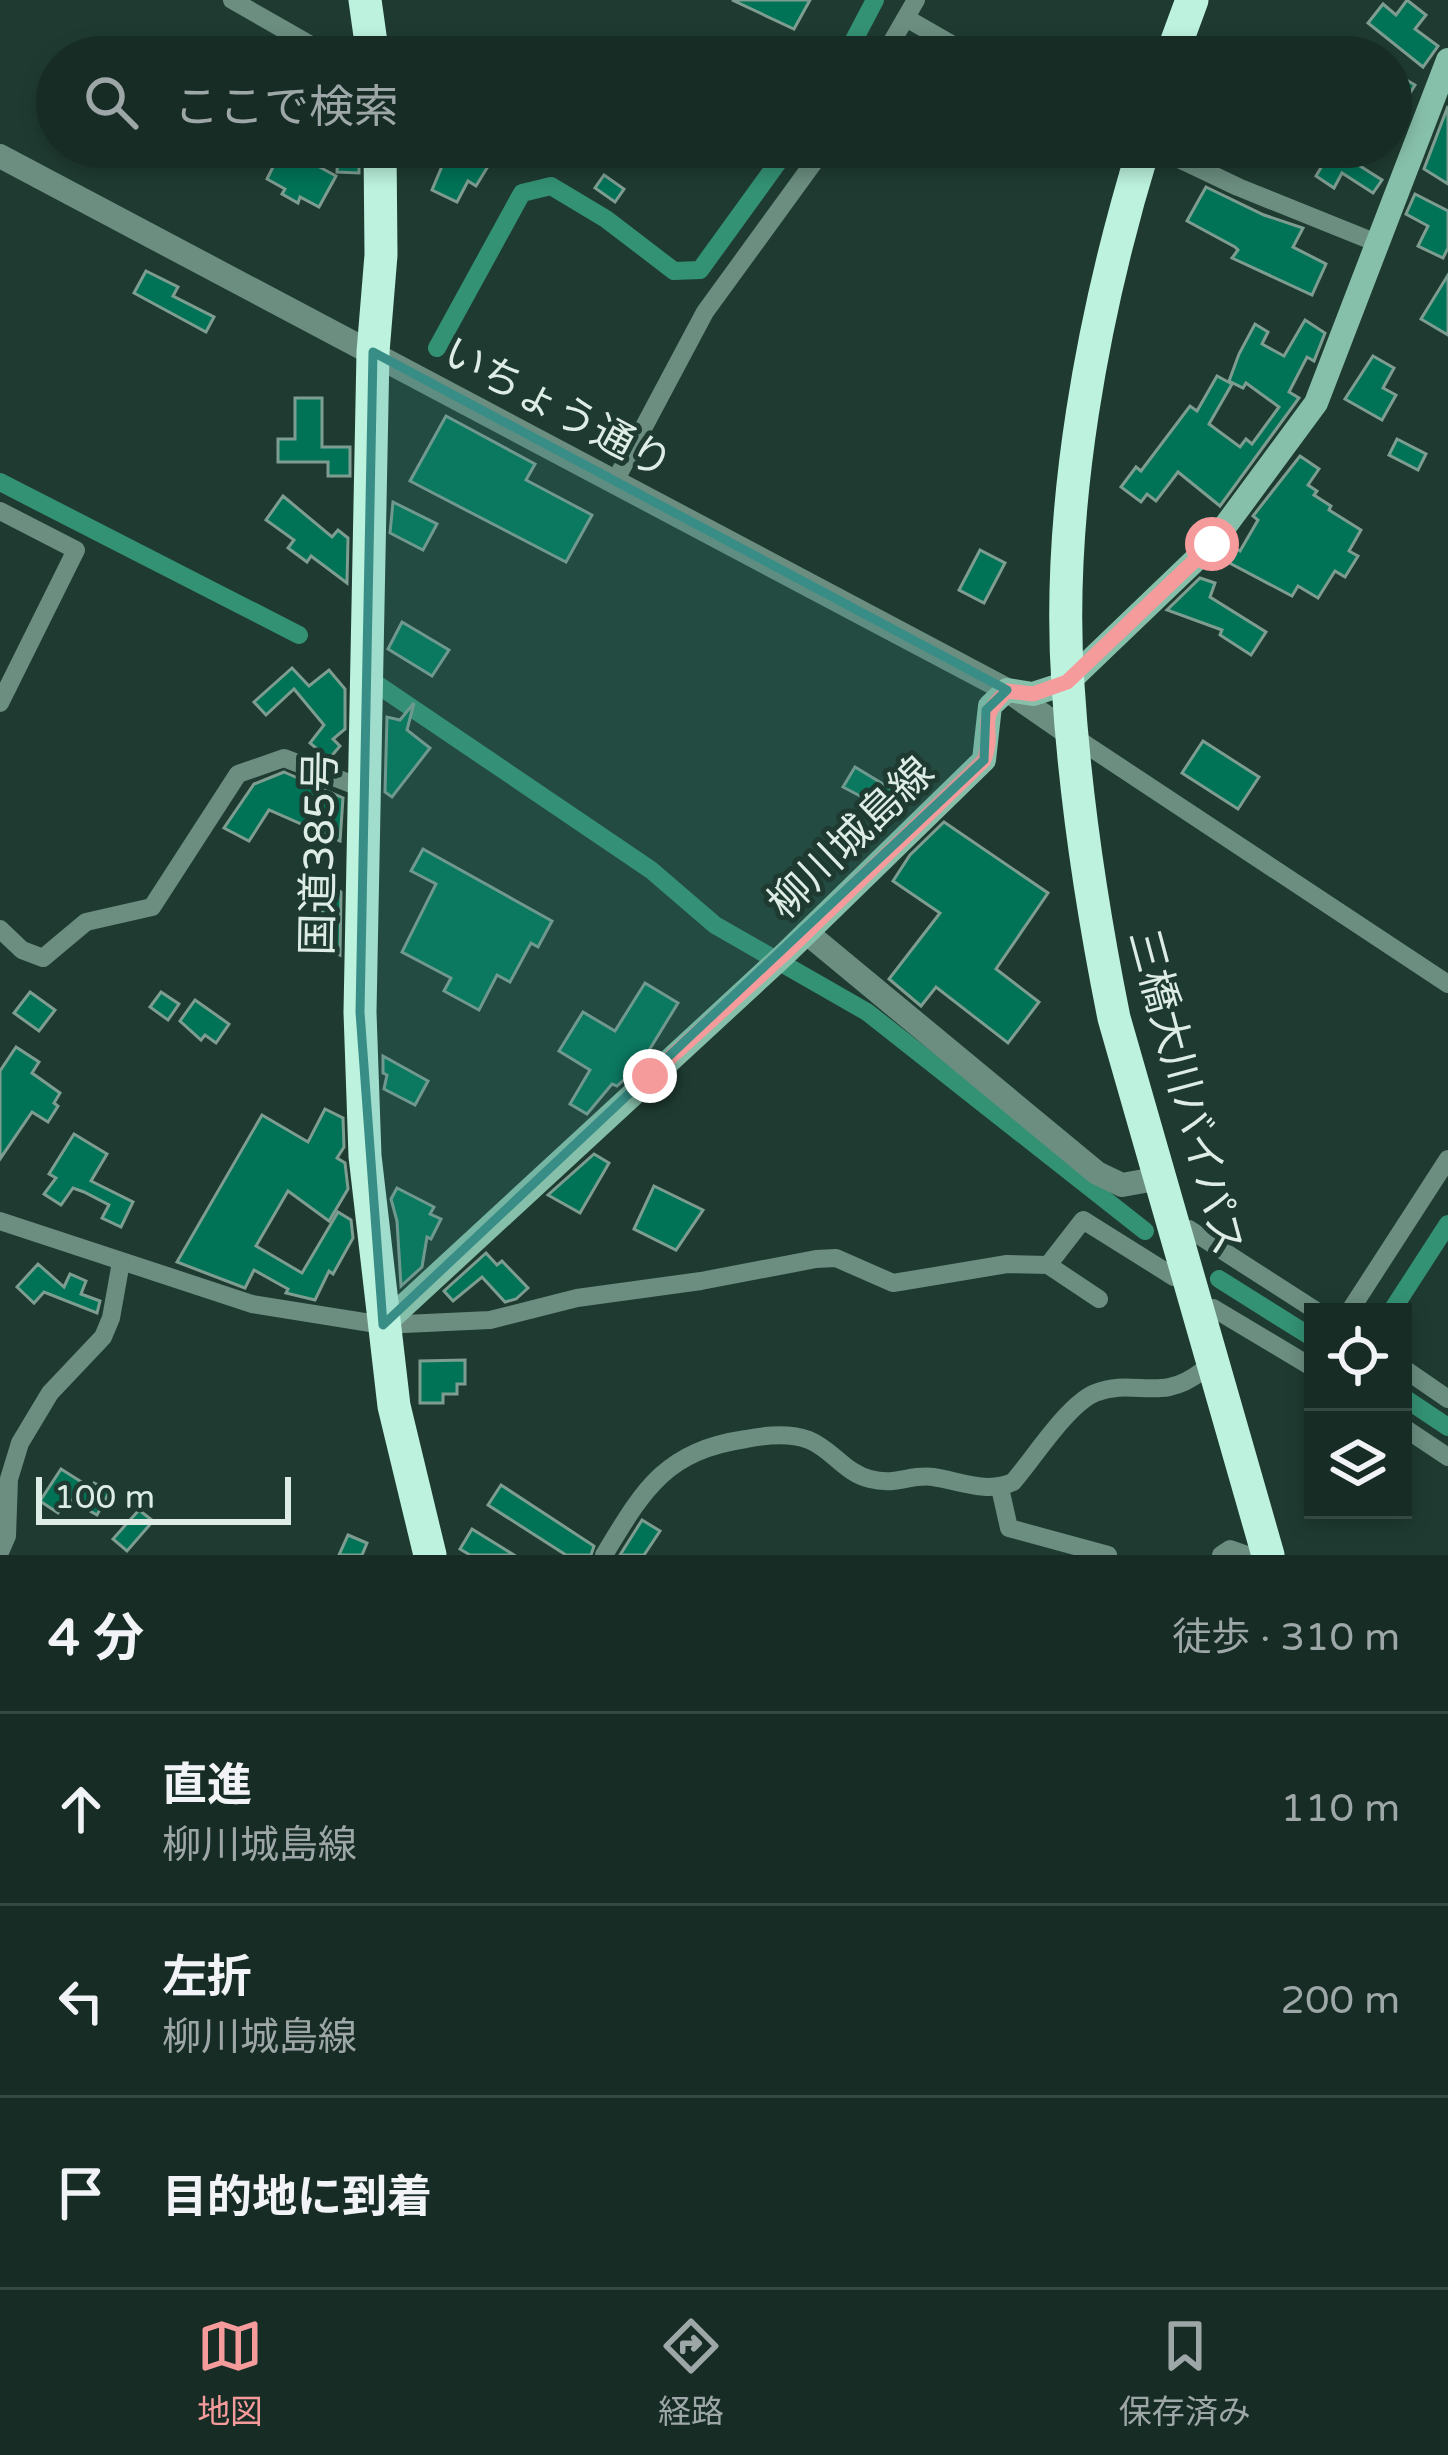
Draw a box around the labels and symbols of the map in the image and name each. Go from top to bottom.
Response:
street label: いちょう通り [434,327,681,490]
route start [1185,517,1239,571]
street label: 柳川城島線 [758,747,944,929]
street label: 国道385号 [292,750,347,956]
street label: 三橋大川バイパス [1118,924,1254,1261]
route end [623,1049,677,1103]
scale bar [36,1471,291,1524]

